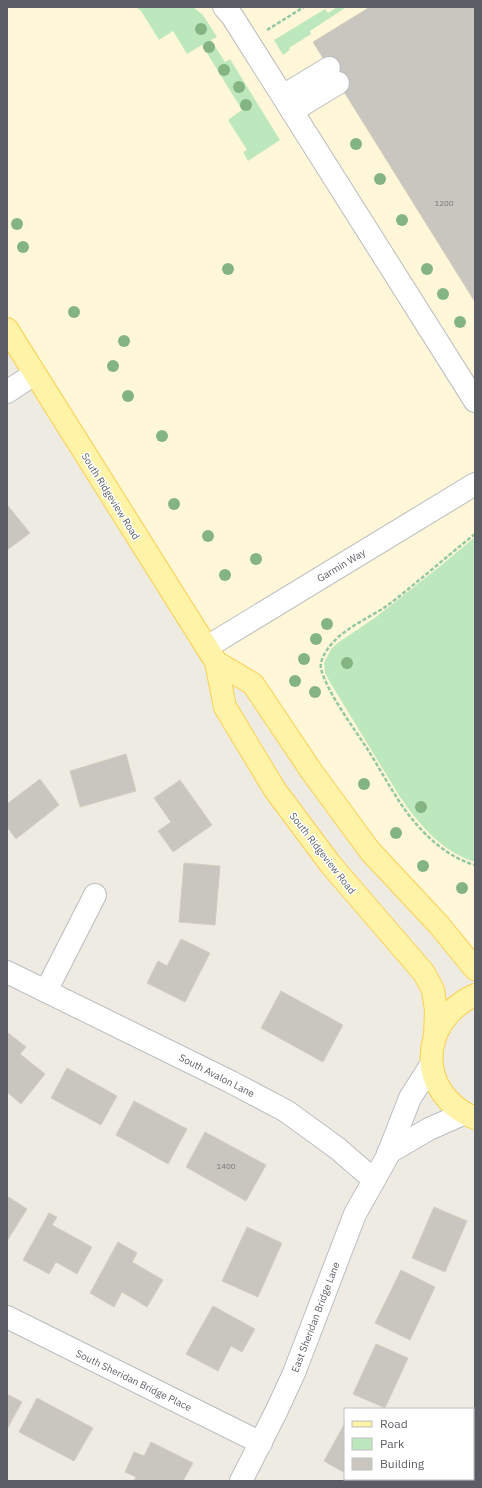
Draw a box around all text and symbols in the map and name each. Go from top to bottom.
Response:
house number: 1200 [434,198,454,208]
street label: South Ridgeview Road [79,450,143,542]
street label: Garmin Way [315,546,368,585]
street label: South Ridgeview Road [287,810,358,897]
street label: South Avalon Lane [177,1051,257,1100]
house number: 1400 [216,1161,236,1171]
street label: East Sheridan Bridge Lane [288,1260,343,1374]
street label: South Sheridan Bridge Place [74,1347,194,1414]
legend [344,1408,474,1480]
text: Road [380,1416,408,1431]
text: Park [380,1436,405,1451]
text: Building [380,1456,425,1471]

